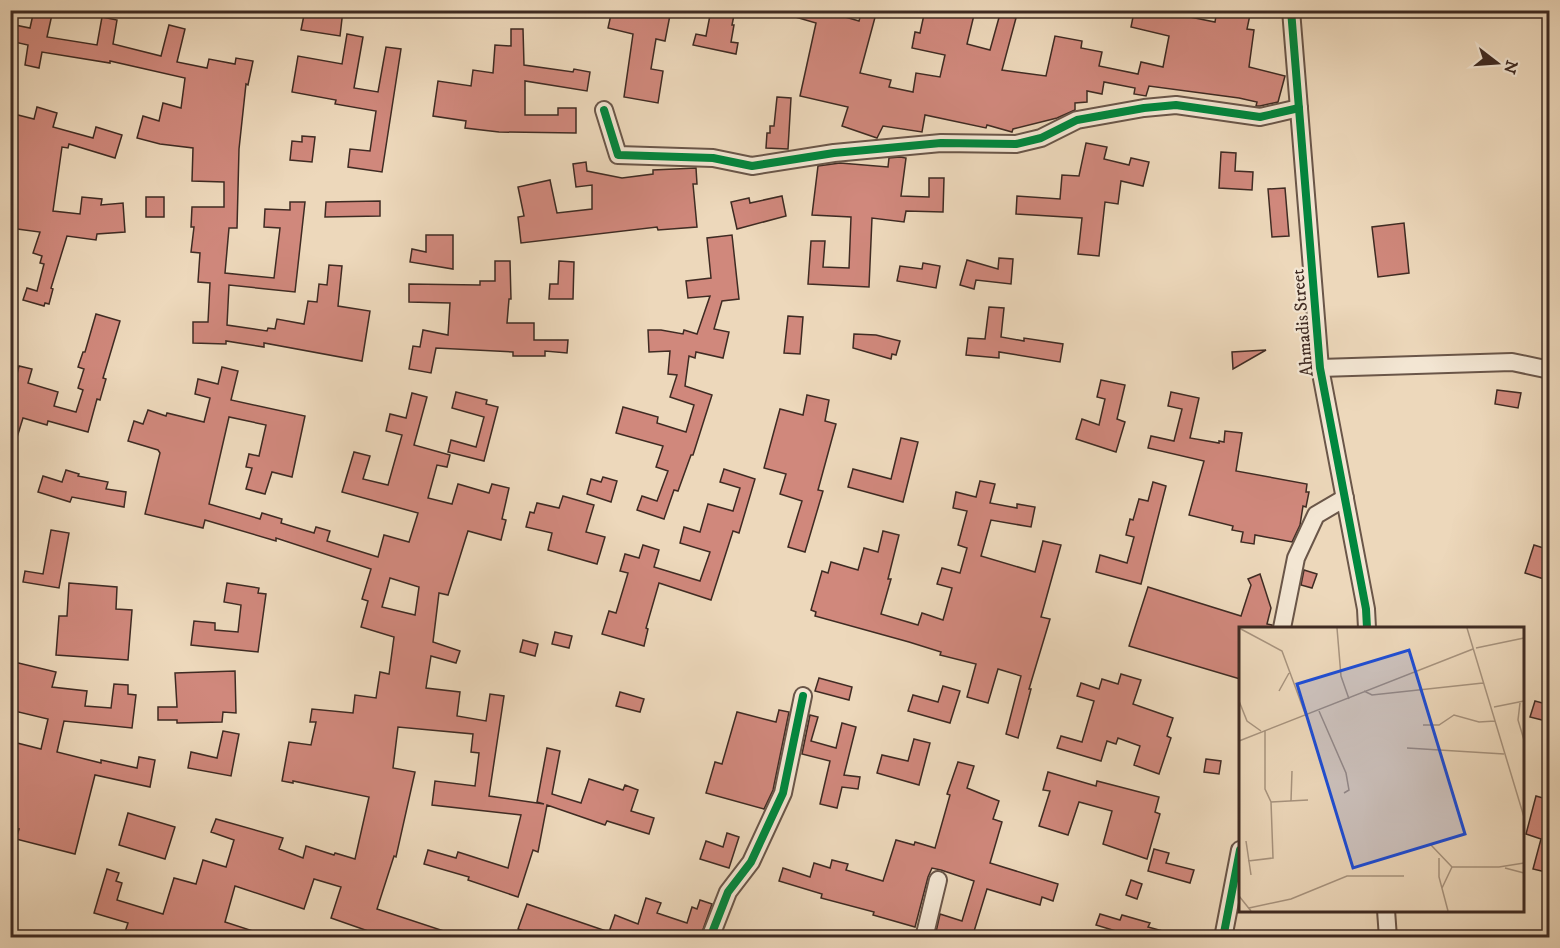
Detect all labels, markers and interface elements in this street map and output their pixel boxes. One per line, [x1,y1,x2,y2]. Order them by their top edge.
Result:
north arrow [1467,33,1527,93]
text: N [1499,58,1522,76]
street label: Ahmadis Street [1287,268,1319,378]
inset map [1239,627,1524,912]

